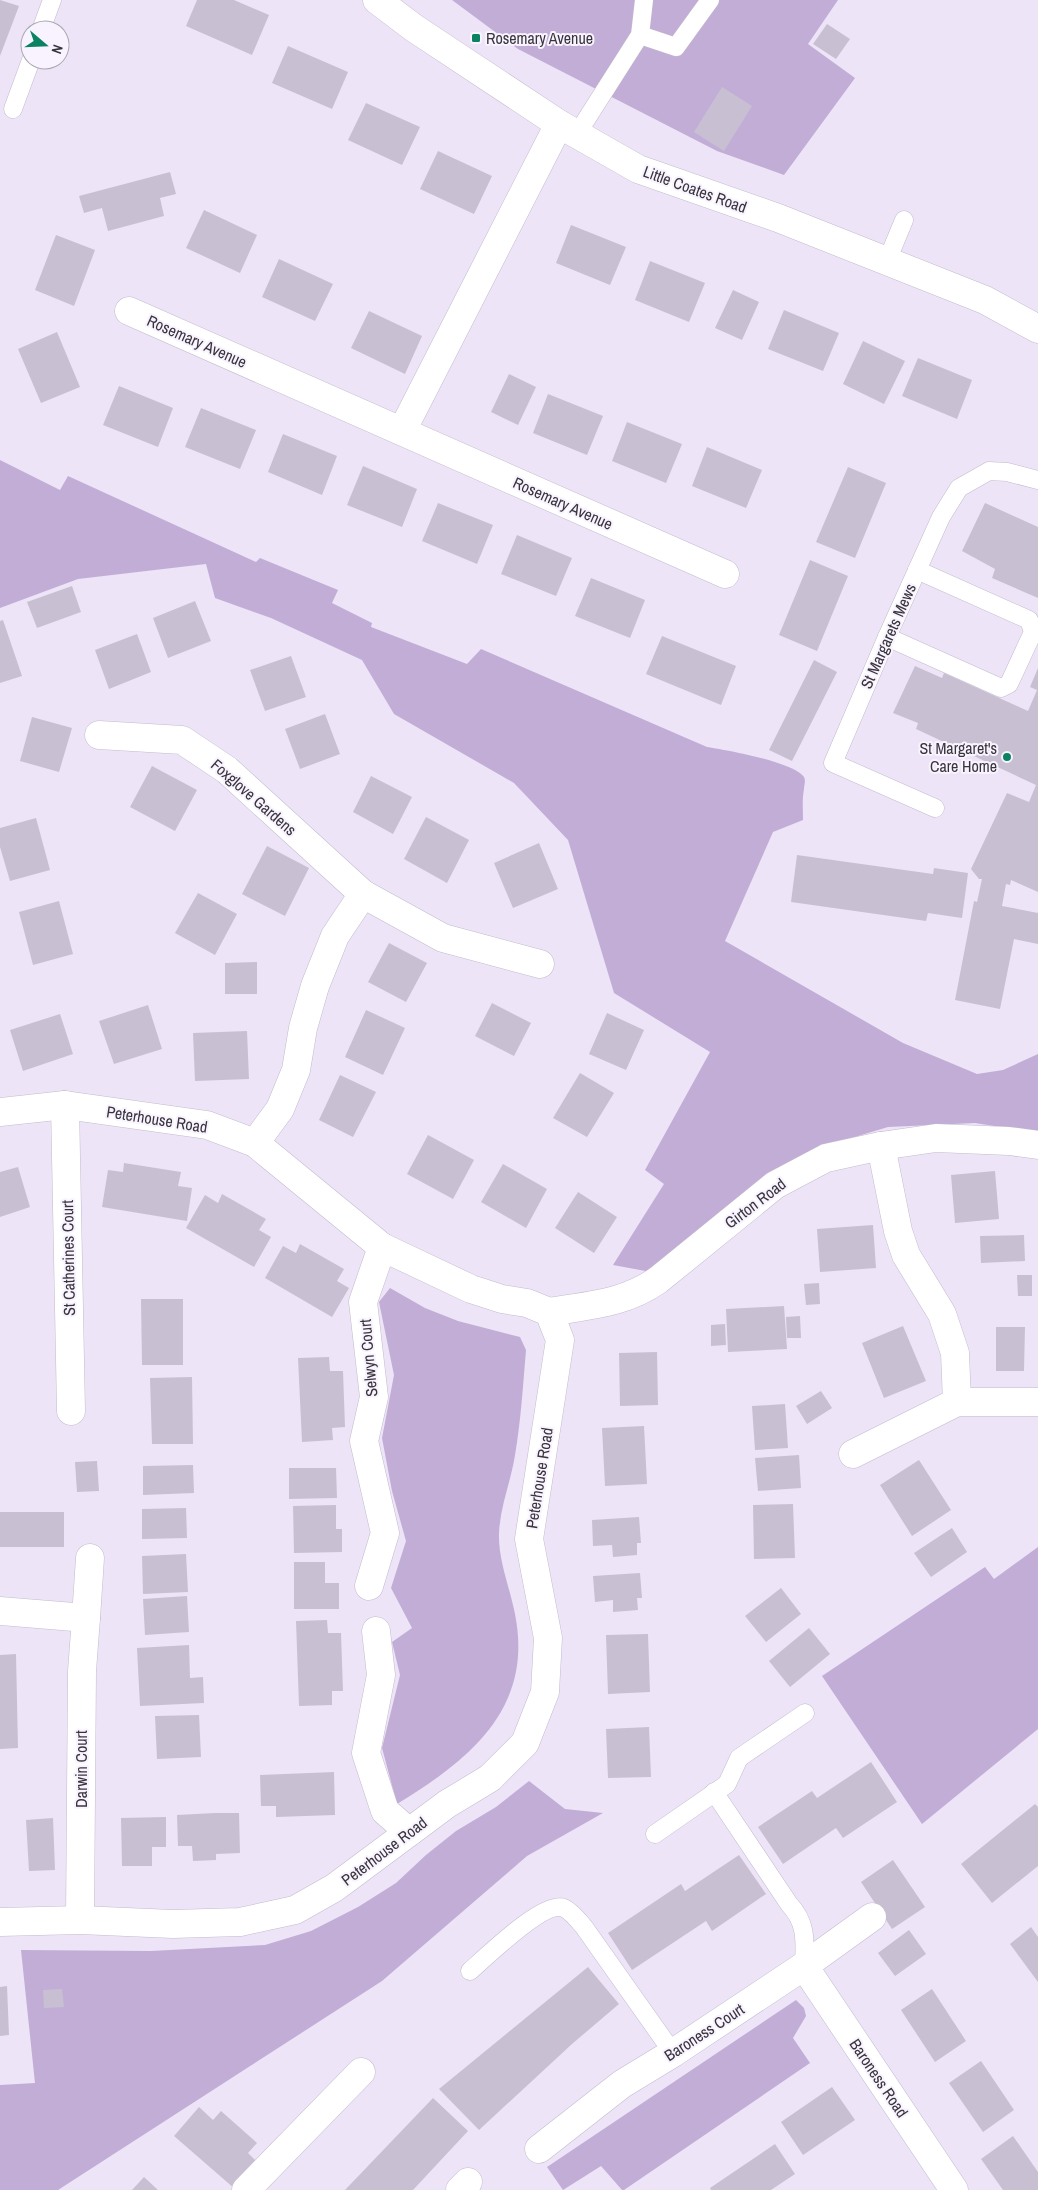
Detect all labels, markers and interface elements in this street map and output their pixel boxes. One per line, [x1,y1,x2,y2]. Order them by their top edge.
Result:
north arrow [20,20,70,70]
place label: Rosemary Avenue [486,27,593,49]
marker: Rosemary Avenue [470,32,482,44]
text: N [47,42,67,56]
street label: Little Coates Road [640,160,750,218]
street label: Rosemary Avenue [144,309,250,373]
street label: Rosemary Avenue [510,471,616,535]
street label: St Margarets Mews [855,580,921,692]
place label: St Margaret's Care Home [919,737,997,777]
marker: St Margaret's Care Home [1001,751,1013,763]
street label: Foxglove Gardens [207,754,301,840]
street label: Peterhouse Road [105,1100,209,1138]
street label: Girton Road [720,1173,790,1233]
street label: St Catherines Court [56,1199,80,1316]
street label: Selwyn Court [354,1318,382,1398]
street label: Peterhouse Road [520,1426,558,1530]
street label: Darwin Court [70,1730,92,1808]
street label: Peterhouse Road [337,1811,431,1891]
street label: Baroness Court [660,1998,749,2066]
street label: Baroness Road [845,2034,913,2122]

